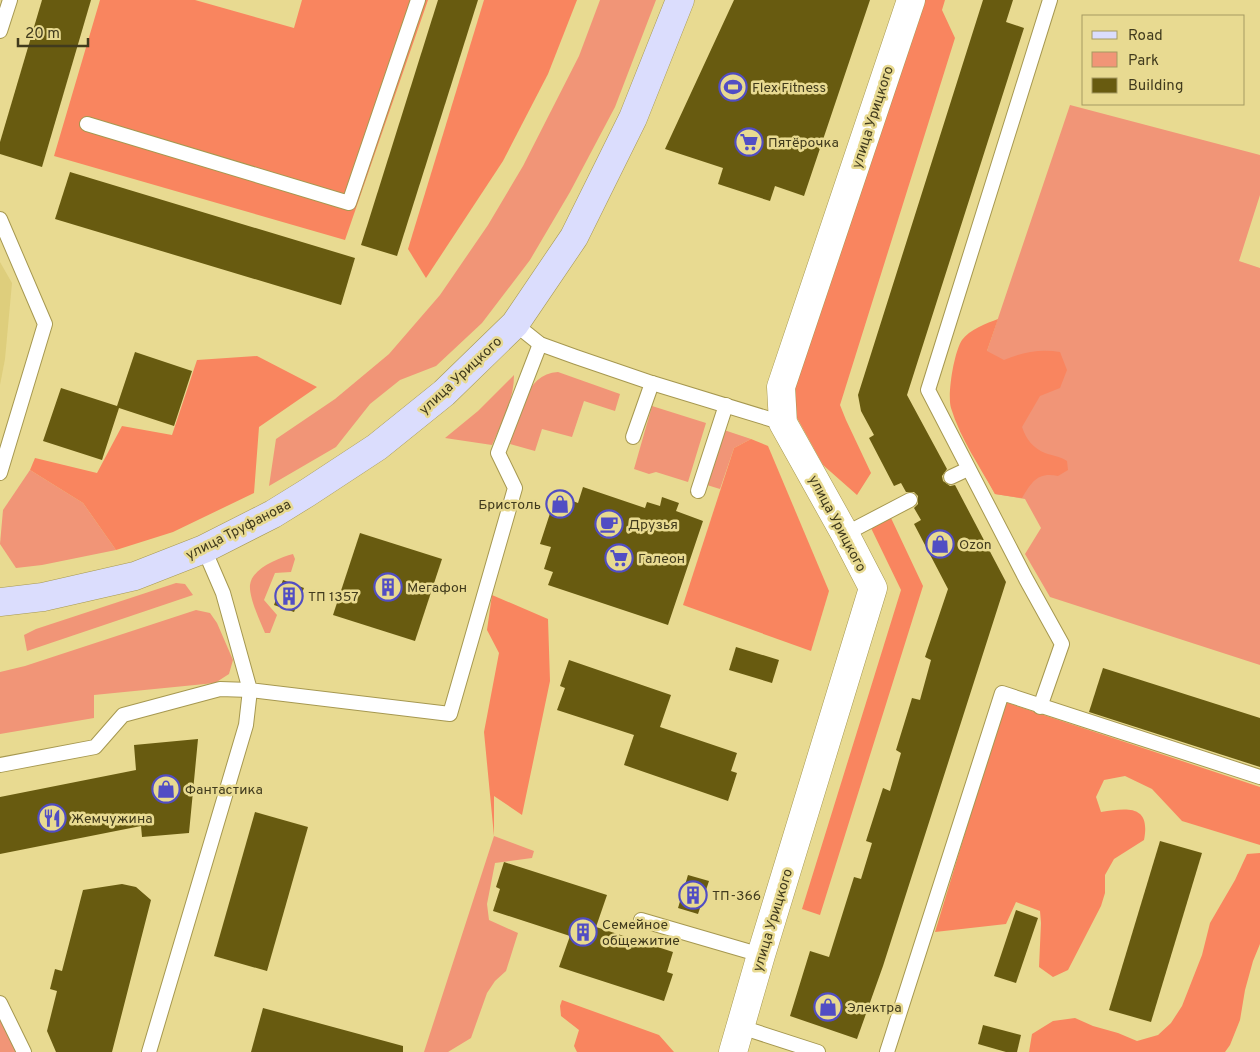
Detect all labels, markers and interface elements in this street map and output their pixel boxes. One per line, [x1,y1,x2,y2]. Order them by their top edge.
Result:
scale bar [18,15,88,47]
legend [1082,15,1245,105]
text: 20 m [25,25,60,44]
text: Road [1128,27,1163,46]
text: Park [1128,52,1159,71]
street label: улица Урицкого [849,64,898,171]
sports icon: Flex Fitness [718,72,748,102]
text: Building [1128,77,1183,96]
place label: Flex Fitness [752,80,826,97]
supermarket icon: Пятёрочка [734,127,764,157]
place label: Пятёрочка [768,135,839,152]
street label: улица Урицкого [416,333,506,419]
street label: улица Урицкого [804,473,869,575]
shop icon: Бристоль [545,489,575,519]
street label: улица Труфанова [183,496,294,564]
place label: Бристоль [478,497,541,514]
cafe icon: Друзья [594,509,624,539]
place label: Друзья [628,517,678,534]
shop icon: Ozon [925,529,955,559]
place label: Ozon [959,537,992,554]
supermarket icon: Галеон [604,543,634,573]
place label: Галеон [638,551,685,568]
building icon: Мегафон [373,572,403,602]
place label: Мегафон [407,580,467,597]
building icon: ТП 1357 [274,581,304,611]
place label: ТП 1357 [308,589,359,606]
shop icon: Фантастика [151,774,181,804]
place label: Фантастика [185,782,263,799]
restaurant icon: Жемчужина [37,803,67,833]
place label: Жемчужина [71,811,153,828]
street label: улица Урицкого [750,867,797,974]
building icon: ТП-366 [678,880,708,910]
place label: ТП-366 [712,888,761,905]
building icon: Семейное общежитие [568,917,598,947]
place label: Семейное общежитие [602,917,680,950]
shop icon: Электра [813,992,843,1022]
place label: Электра [847,1000,902,1017]

